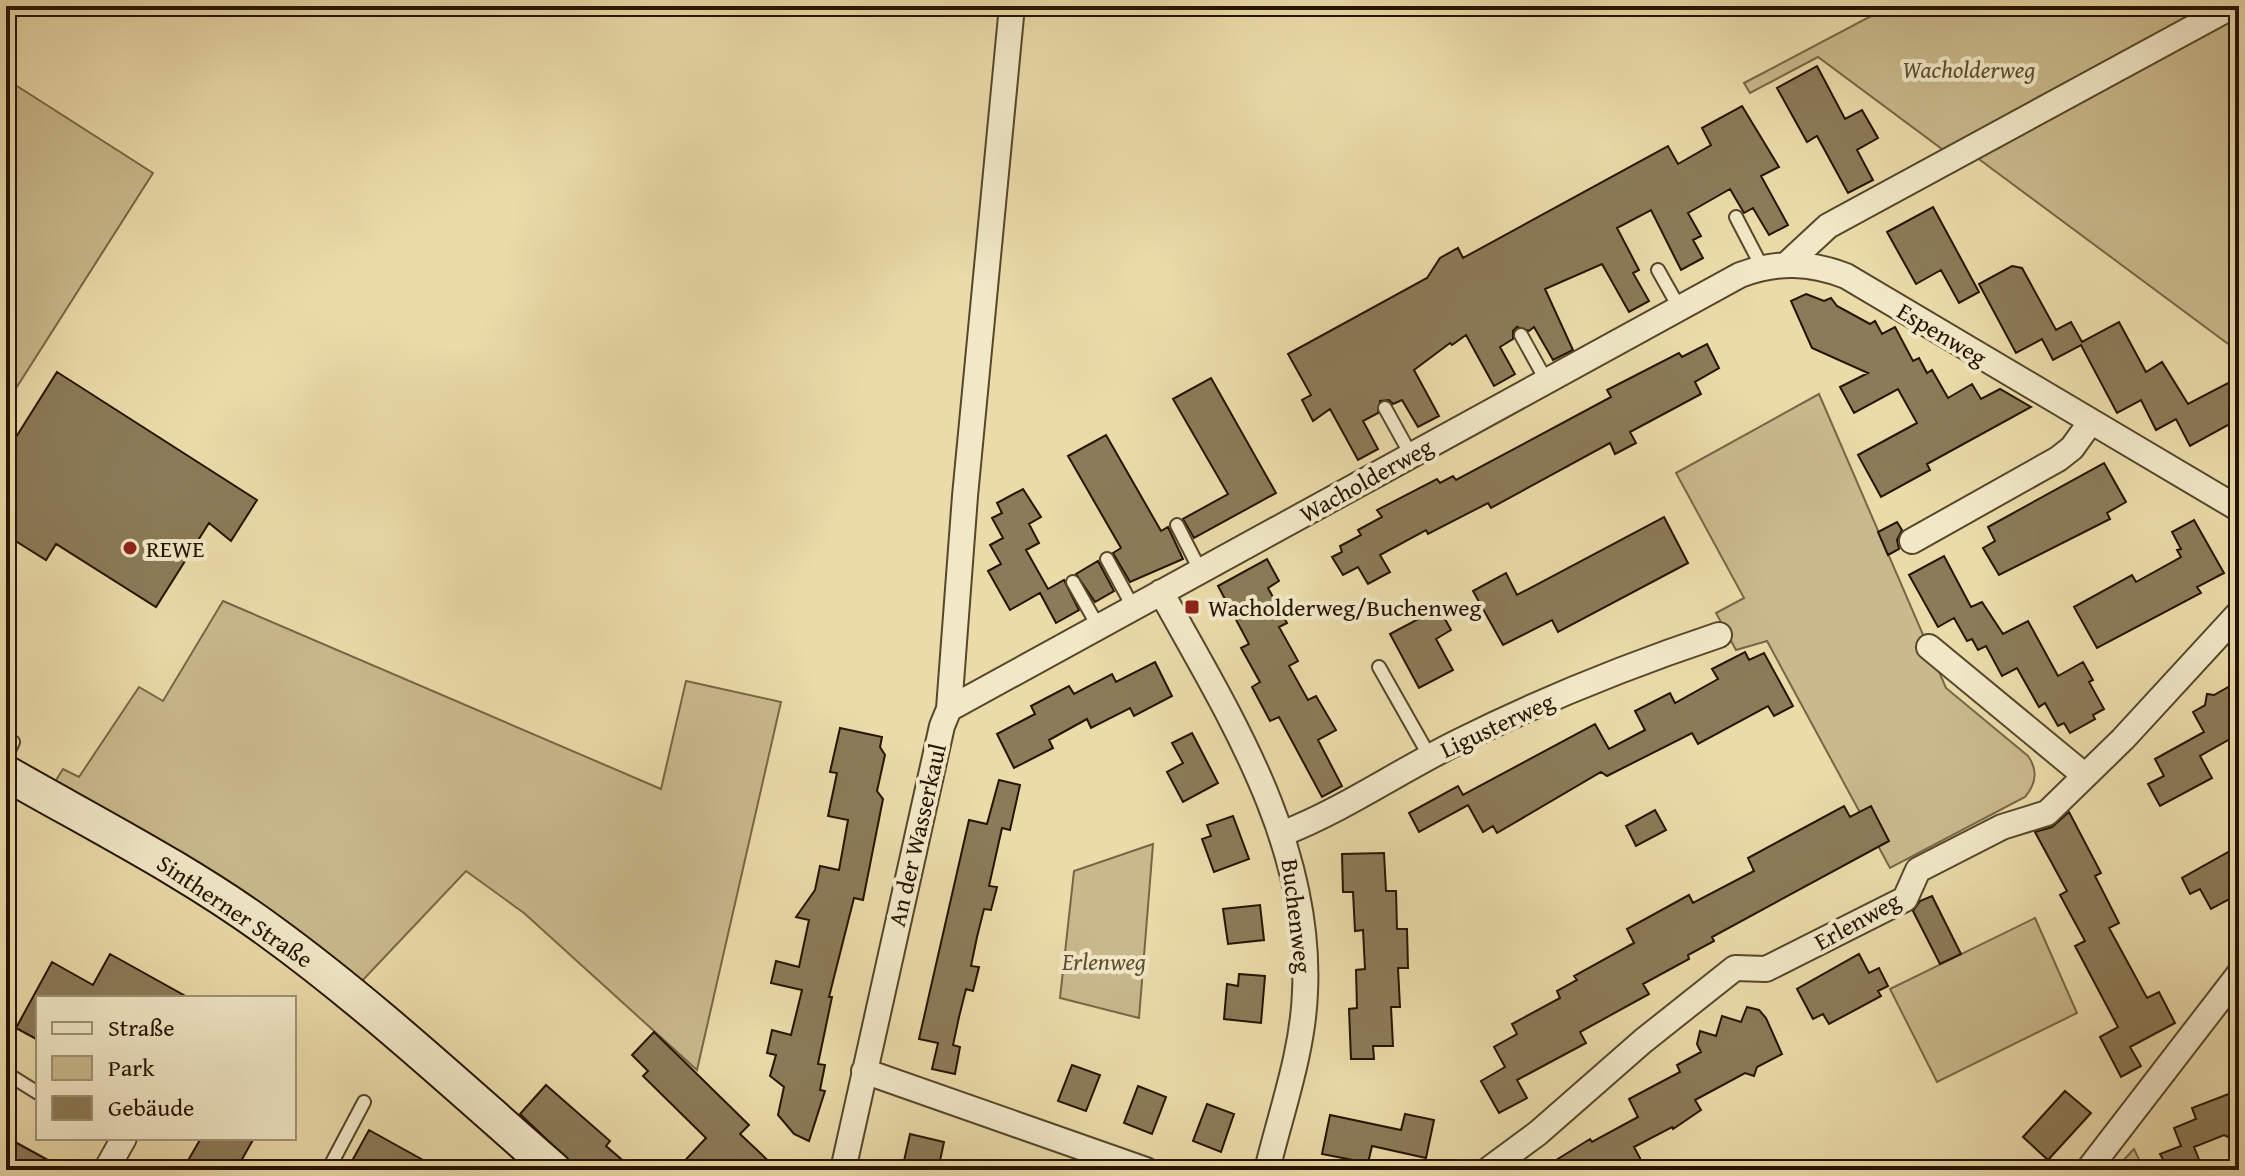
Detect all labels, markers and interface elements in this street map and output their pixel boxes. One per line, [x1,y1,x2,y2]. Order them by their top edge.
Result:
park label: Wacholderweg [1903,52,2036,87]
street label: Espenweg [1891,293,1994,375]
street label: Wacholderweg [1293,429,1439,531]
place label: REWE [146,531,205,566]
marker: REWE [121,539,139,557]
place label: Wacholderweg/Buchenweg [1208,590,1481,625]
marker: Wacholderweg/Buchenweg [1183,598,1201,616]
street label: Ligusterweg [1434,683,1560,767]
street label: An der Wasserkaul [879,740,955,930]
street label: Sintherner Straße [150,846,320,976]
street label: Buchenweg [1273,857,1321,975]
street label: Erlenweg [1808,883,1906,959]
park label: Erlenweg [1061,944,1146,979]
legend [36,996,296,1140]
text: Straße [108,1010,175,1045]
text: Park [108,1050,155,1085]
text: Gebäude [108,1090,194,1125]

